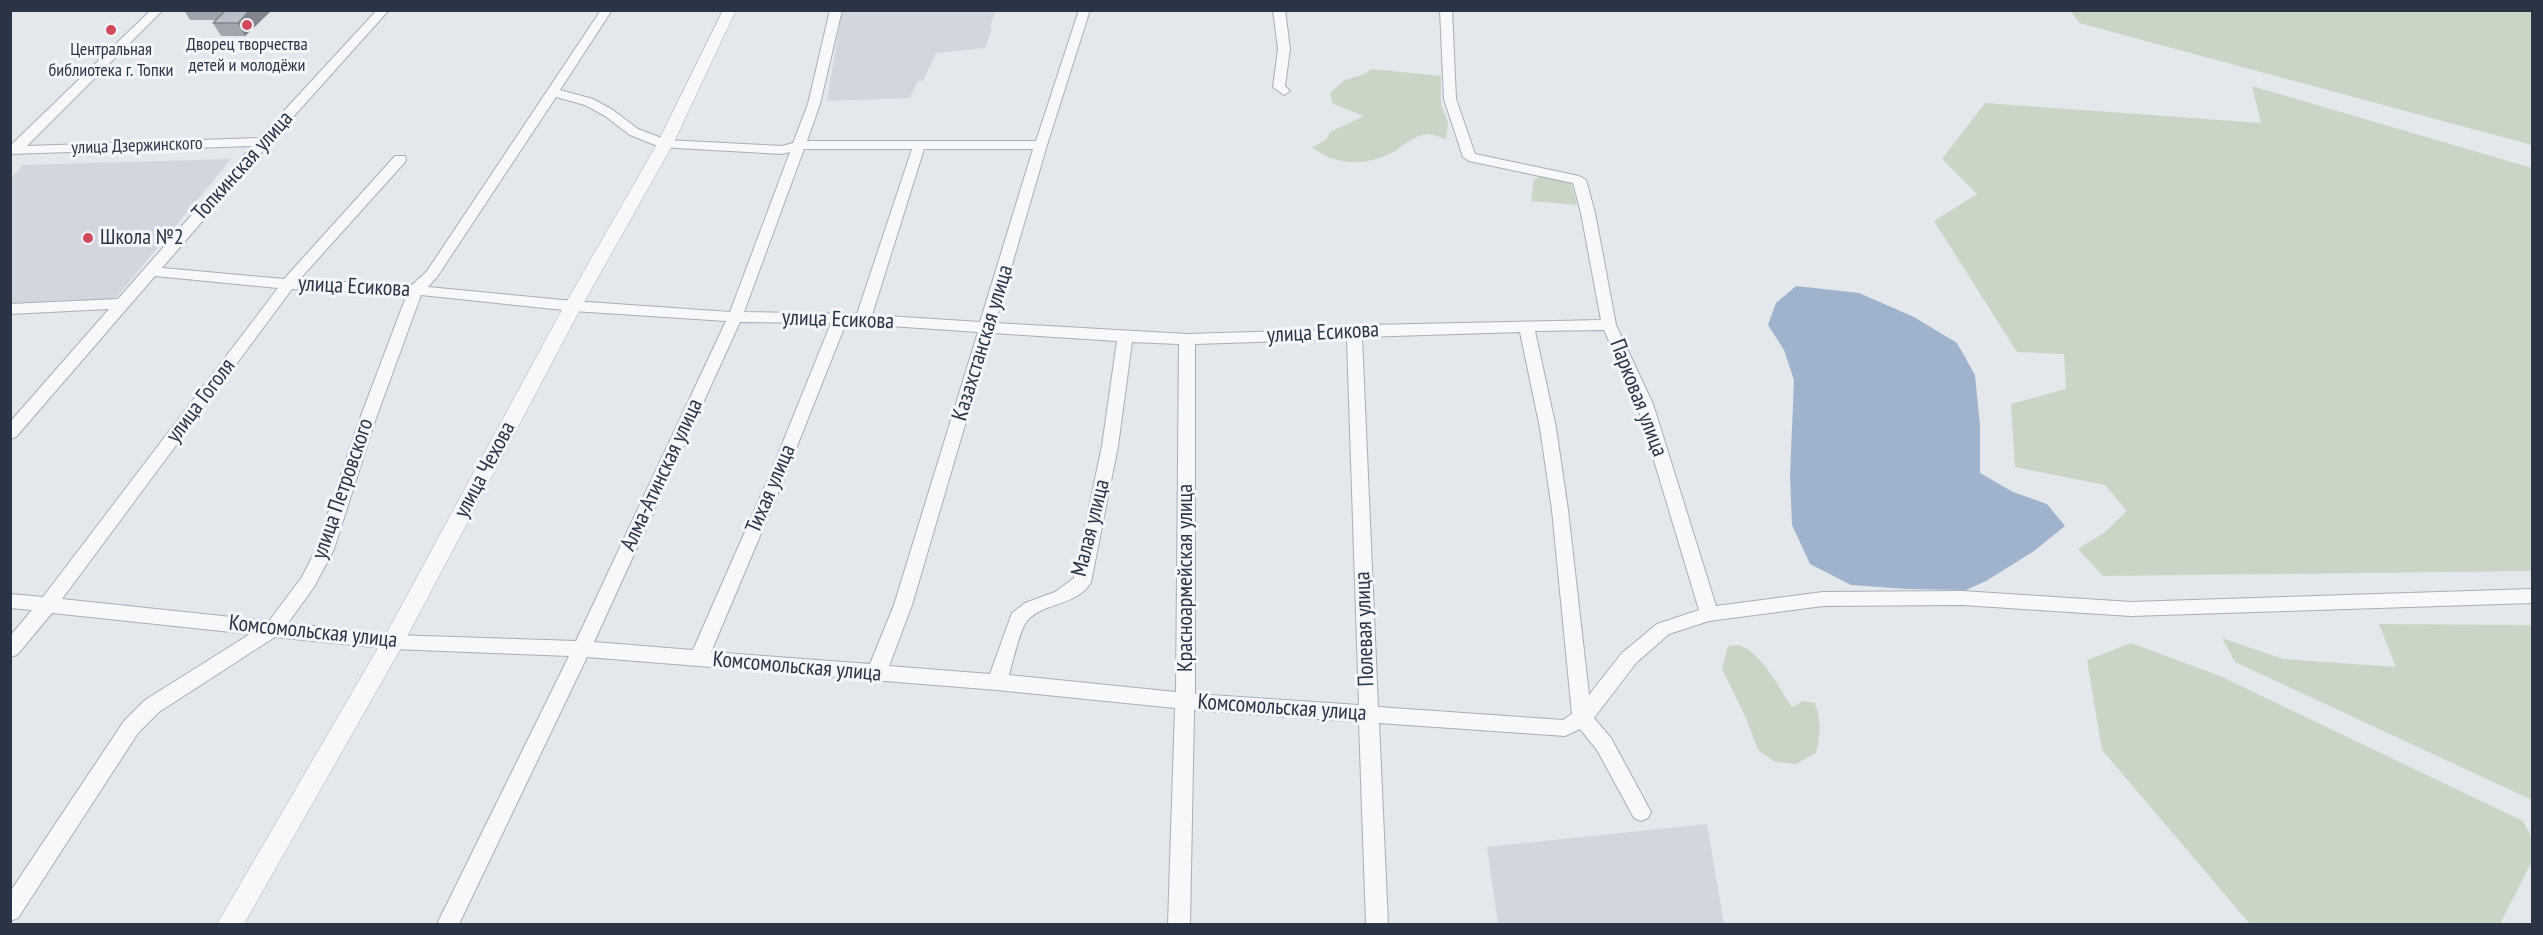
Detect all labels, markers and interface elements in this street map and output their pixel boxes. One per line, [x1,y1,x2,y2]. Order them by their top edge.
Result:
marker: Дворец творчества детей и молодёжи [240,18,254,32]
marker: Центральная библиотека г. Топки [104,23,118,37]
place label: Дворец творчества детей и молодёжи [186,34,308,76]
place label: Центральная библиотека г. Топки [48,39,174,82]
street label: Топкинская улица [187,106,299,226]
street label: улица Дзержинского [71,133,203,159]
place label: Школа №2 [100,225,184,251]
marker: Школа №2 [81,231,95,245]
street label: Казахстанская улица [947,262,1019,424]
street label: улица Есикова [297,271,411,303]
street label: улица Есикова [781,305,895,335]
street label: улица Есикова [1266,317,1380,349]
street label: Парковая улица [1604,336,1672,460]
street label: улица Гоголя [161,354,241,448]
street label: Алма-Атинская улица [615,395,709,555]
street label: улица Петровского [307,415,379,563]
street label: улица Чехова [449,417,521,523]
street label: Тихая улица [741,441,801,537]
street label: Малая улица [1066,477,1116,579]
street label: Красноармейская улица [1173,484,1199,672]
street label: Полевая улица [1350,571,1380,687]
street label: Комсомольская улица [227,610,399,654]
street label: Комсомольская улица [712,646,882,688]
street label: Комсомольская улица [1197,689,1367,727]

